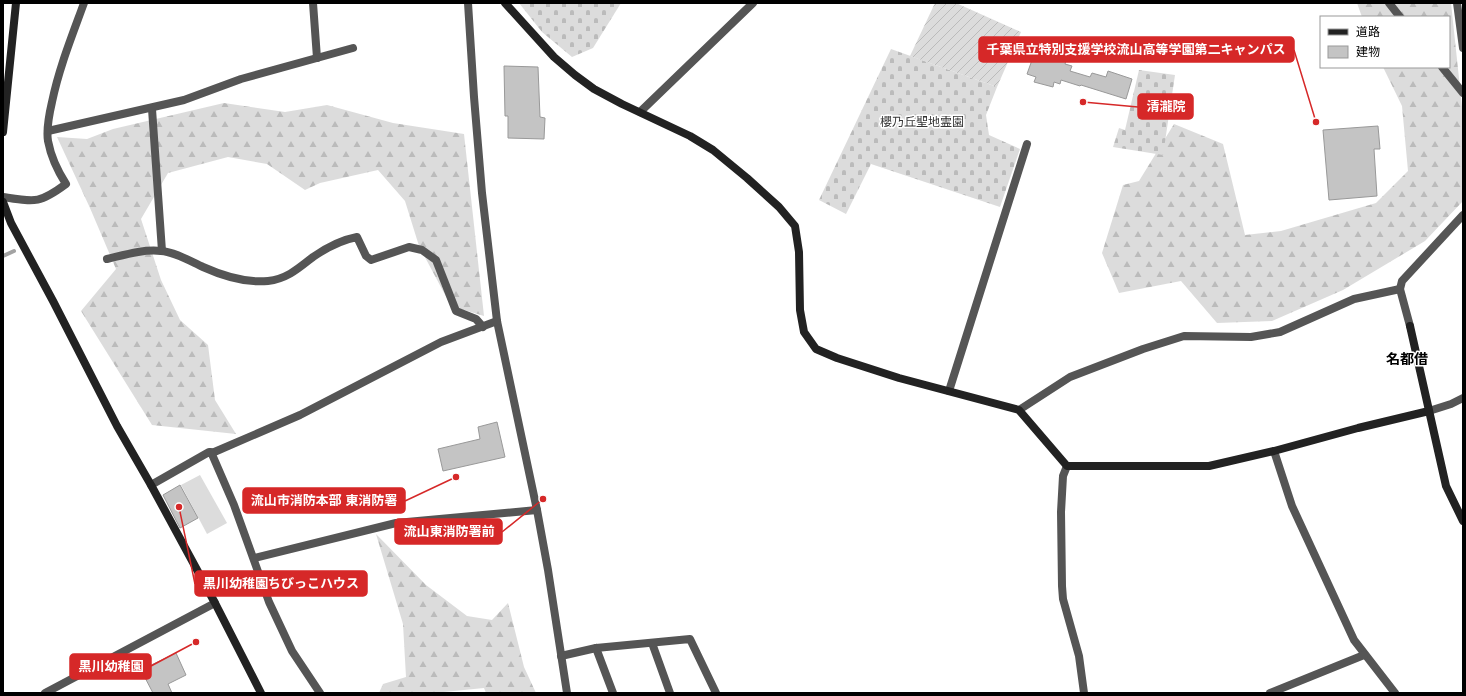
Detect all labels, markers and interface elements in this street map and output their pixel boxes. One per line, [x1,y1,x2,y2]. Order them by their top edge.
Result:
legend [1320,16,1450,68]
text: 道路 [1356,24,1380,39]
callout: 千葉県立特別支援学校流山高等学園第二キャンパス [979,37,1294,62]
text: 千葉県立特別支援学校流山高等学園第二キャンパス [986,41,1286,57]
text: 建物 [1356,44,1380,59]
callout: 清瀧院 [1138,94,1193,119]
text: 清瀧院 [1146,98,1186,114]
park label: 櫻乃丘聖地霊園 [880,114,964,129]
district label: 名都借 [1386,350,1428,368]
callout: 流山市消防本部 東消防署 [243,488,405,513]
text: 流山市消防本部 東消防署 [251,492,397,508]
callout: 流山東消防署前 [395,519,502,544]
text: 流山東消防署前 [403,523,495,539]
callout: 黒川幼稚園ちびっこハウス [195,571,367,596]
text: 黒川幼稚園ちびっこハウス [203,575,359,591]
callout: 黒川幼稚園 [70,654,151,679]
text: 黒川幼稚園 [78,658,144,674]

